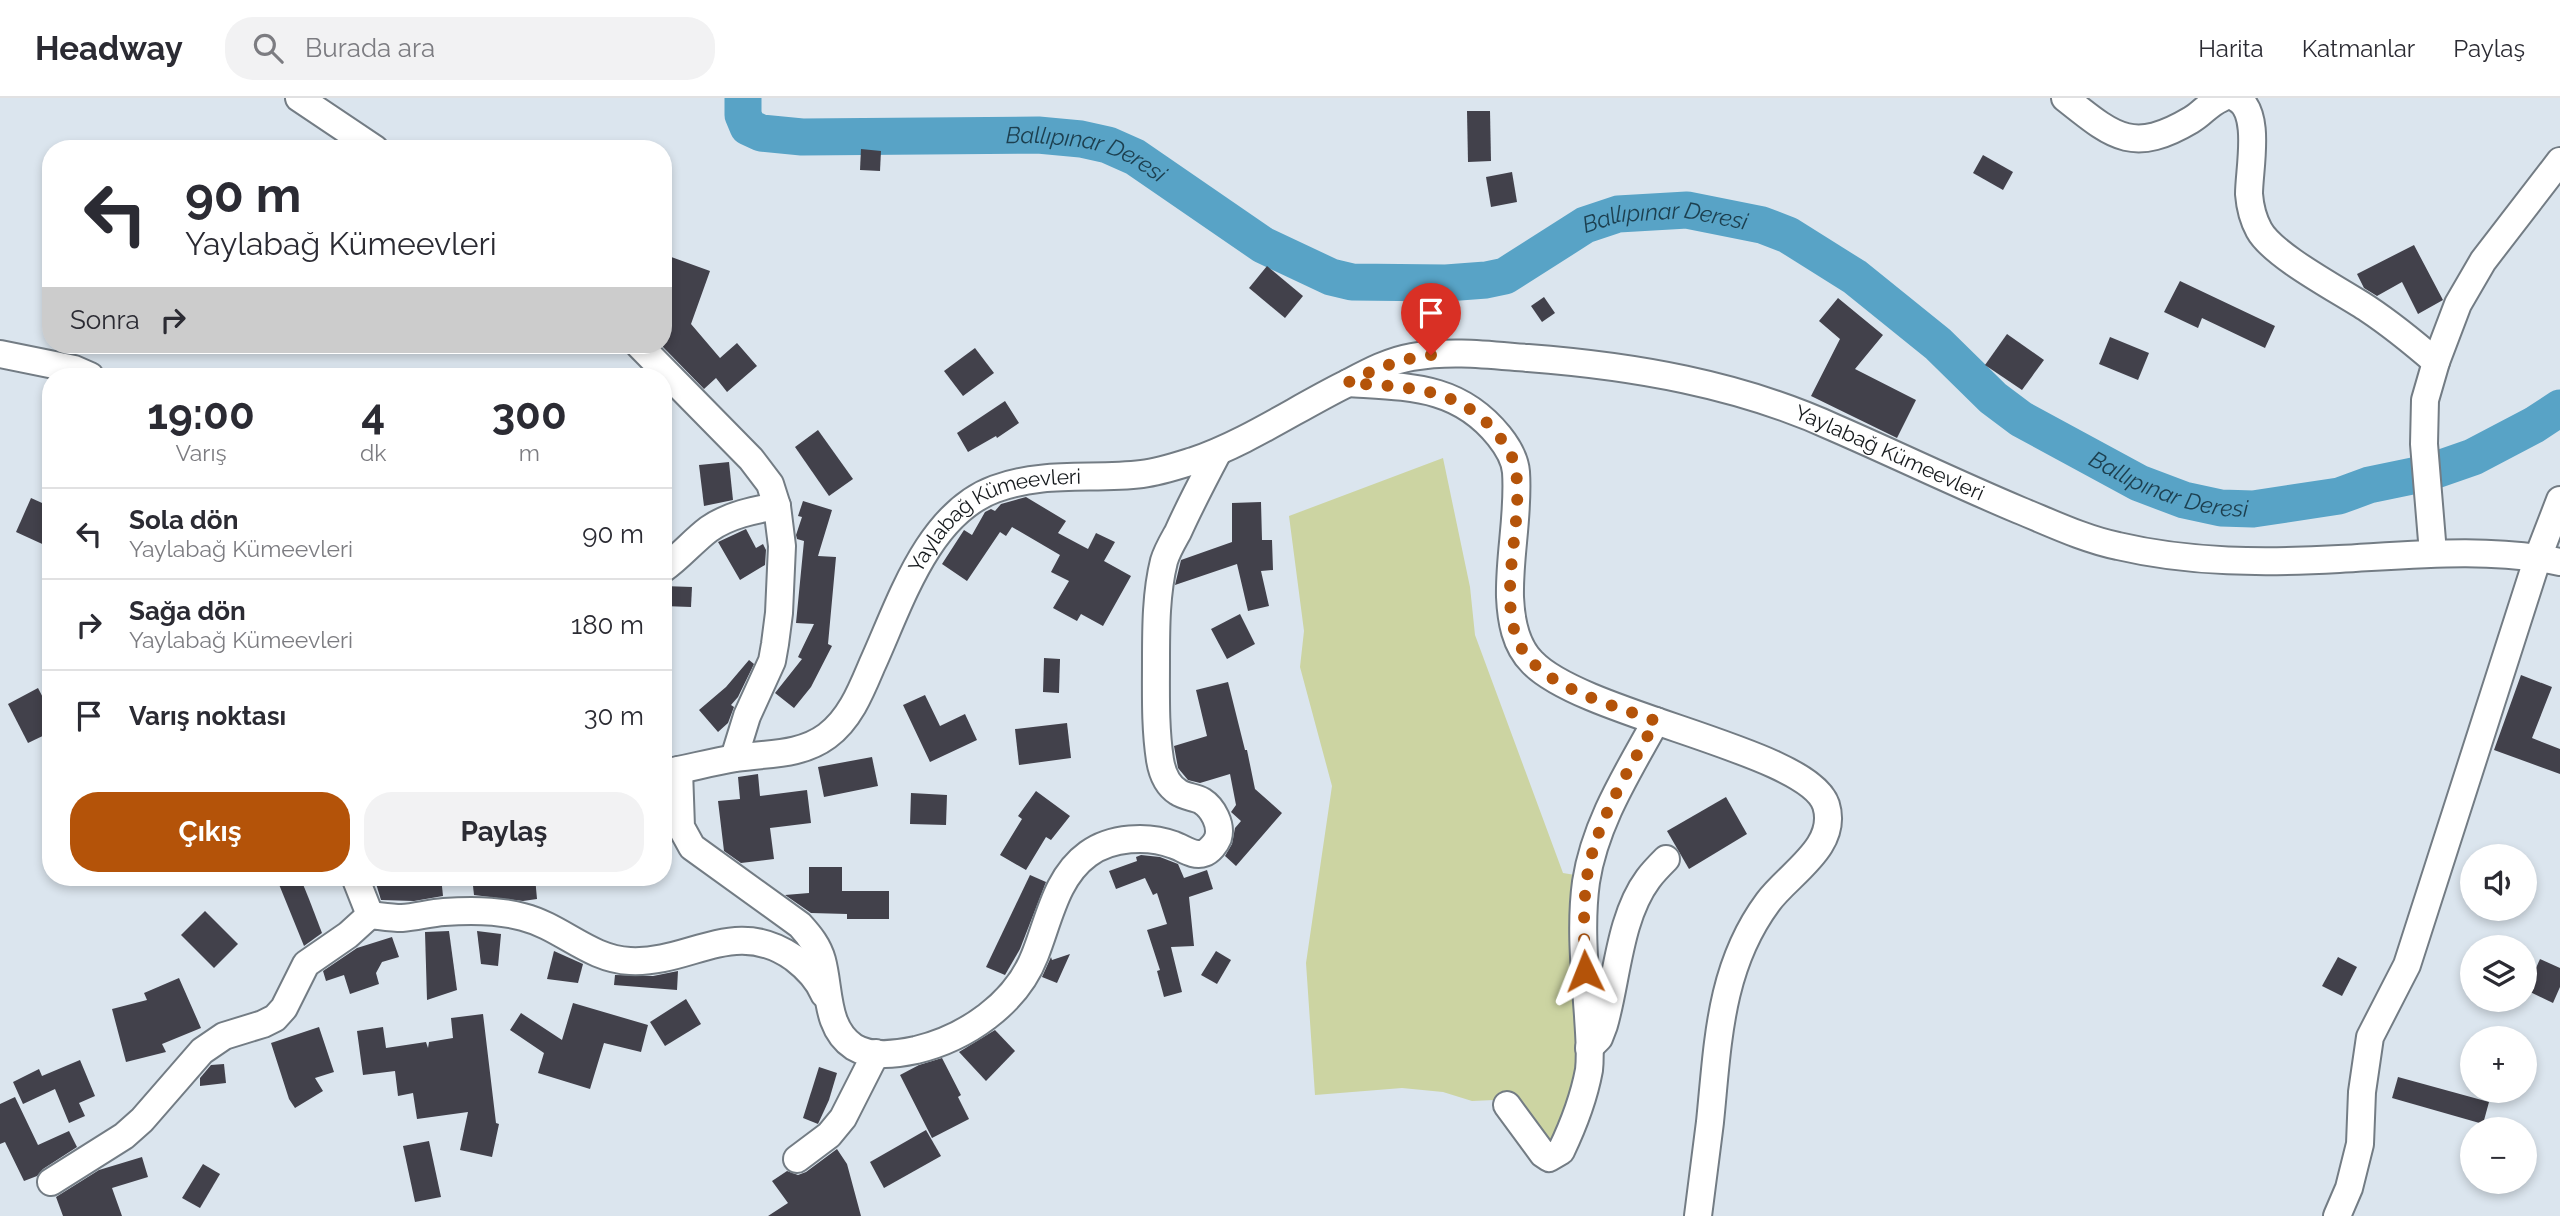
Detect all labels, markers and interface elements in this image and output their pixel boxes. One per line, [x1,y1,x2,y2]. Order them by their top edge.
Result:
search box [225,17,715,80]
text: Headway [35,29,183,68]
icon: search [249,29,287,67]
text: Burada ara [305,33,435,63]
text: Harita [2198,34,2264,63]
text: Katmanlar [2302,34,2415,63]
text: Paylaş [2453,34,2525,63]
water label: Ballıpınar Deresi [1006,121,1173,188]
text: 90 m [185,166,301,223]
icon: left [70,168,161,259]
water label: Ballıpınar Deresi [1578,196,1751,238]
text: Yaylabağ Kümeevleri [185,225,497,262]
pin [1401,283,1461,355]
icon: arrive [1412,294,1450,332]
icon: right [154,301,192,339]
text: Sonra [70,305,140,335]
text: 19:00 [147,390,255,439]
text: 4 [361,390,385,439]
text: 300 [492,390,567,439]
street label: Yaylabağ Kümeevleri [1791,399,1988,505]
text: Varış [175,439,227,466]
text: dk [360,439,386,466]
text: m [519,439,540,466]
water label: Ballıpınar Deresi [2085,445,2250,522]
street label: Yaylabağ Kümeevleri [903,464,1081,577]
text: Sola dön [129,505,238,535]
icon: left [70,515,108,553]
text: 90 m [582,519,644,549]
text: Yaylabağ Kümeevleri [129,535,353,562]
text: Sağa dön [129,596,246,626]
icon: right [70,606,108,644]
text: 180 m [571,610,644,640]
text: Yaylabağ Kümeevleri [129,626,353,653]
icon: arrive [70,697,108,735]
text: Varış noktası [129,701,286,731]
text: 30 m [584,701,644,731]
button: Çıkış [70,792,350,872]
button: Paylaş [364,792,644,872]
map controls [2460,844,2537,1194]
button: sound [2460,844,2537,921]
position arrow [1548,934,1622,1008]
button: layers [2460,935,2537,1012]
button: + [2460,1026,2537,1103]
button: − [2460,1117,2537,1194]

